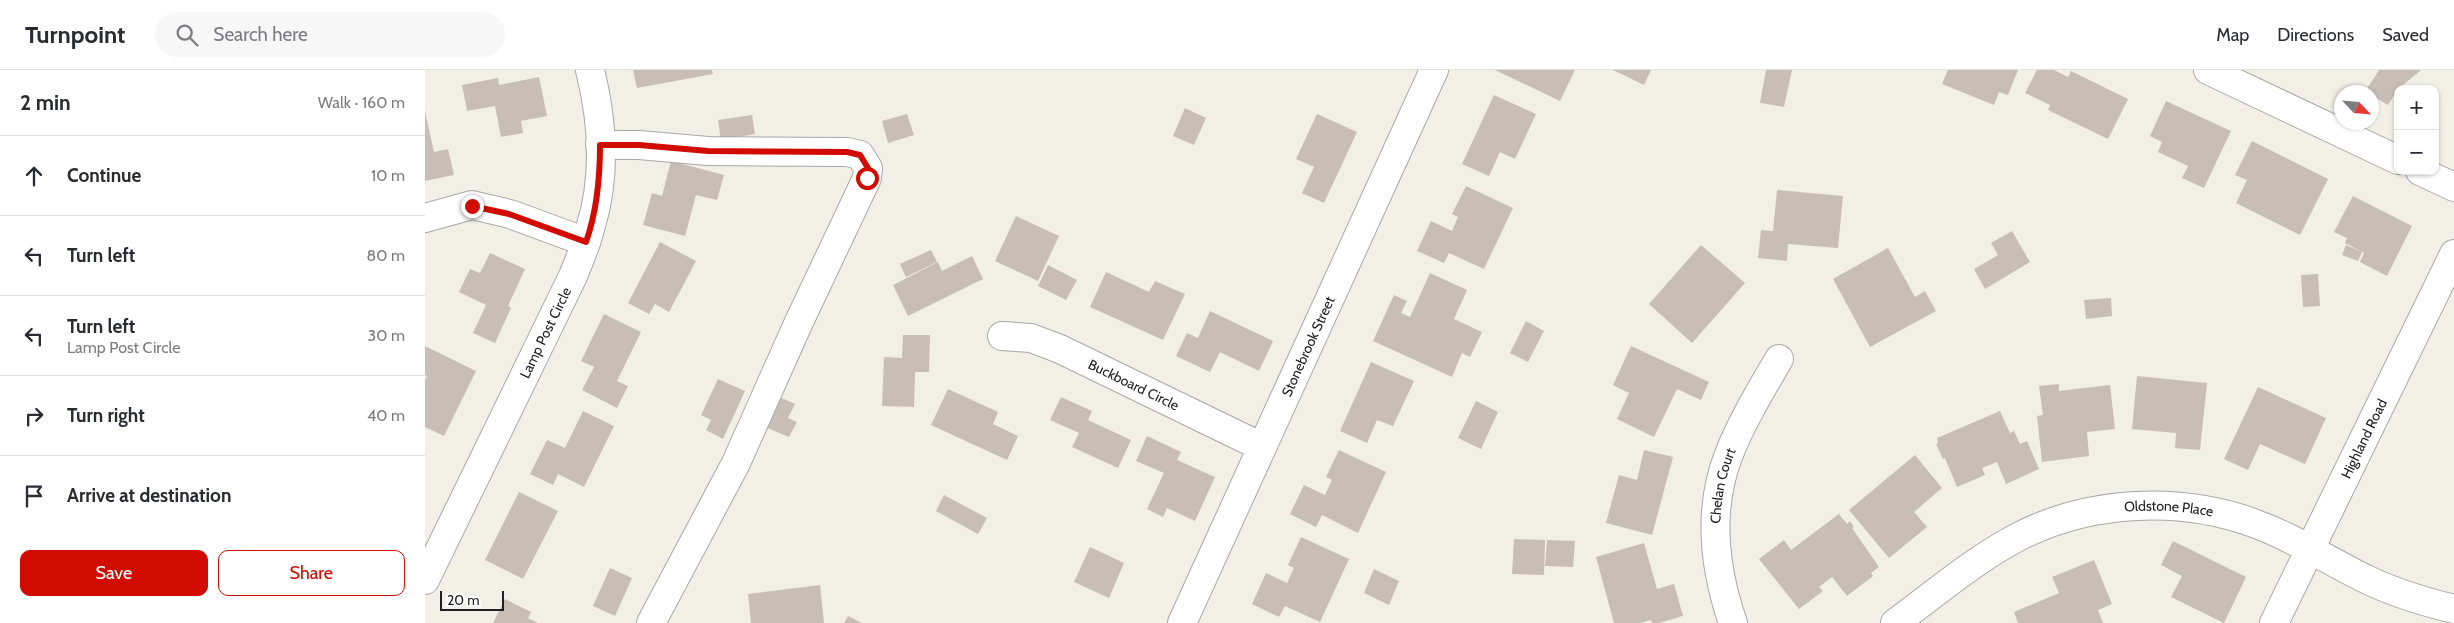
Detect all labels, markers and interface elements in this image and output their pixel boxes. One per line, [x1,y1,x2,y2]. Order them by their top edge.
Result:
search box [155,12,505,57]
text: Turnpoint [25,20,125,49]
icon: search [173,21,201,49]
text: Search here [213,23,308,46]
text: Map [2216,24,2249,46]
text: Directions [2277,24,2354,46]
text: Saved [2382,24,2429,46]
north arrow [2334,85,2379,130]
map controls [2394,85,2439,175]
button: + [2394,85,2439,130]
text: 2 min [20,90,71,115]
text: Walk · 160 m [318,93,405,112]
button: − [2394,130,2439,175]
icon: ahead [20,162,48,190]
text: Continue [67,164,141,187]
text: 10 m [371,166,405,185]
route start [856,167,879,190]
route end [461,195,484,218]
icon: left [20,242,48,270]
text: Turn left [67,244,135,267]
text: 80 m [367,246,405,265]
street label: Lamp Post Circle [516,284,575,381]
street label: Stonebrook Street [1277,293,1339,399]
text: Turn left [67,315,135,338]
icon: left [20,322,48,350]
text: 30 m [368,326,405,345]
text: Lamp Post Circle [67,338,180,357]
street label: Buckboard Circle [1085,355,1182,414]
street label: Highland Road [2337,396,2391,482]
icon: right [20,402,48,430]
text: Turn right [67,404,145,427]
text: 40 m [367,406,405,425]
street label: Chelan Court [1706,445,1740,524]
icon: arrive [20,482,48,510]
text: Arrive at destination [67,484,231,507]
street label: Oldstone Place [2124,497,2215,521]
button: Save [20,550,208,596]
button: Share [218,550,405,596]
scale bar [440,588,504,611]
text: 20 m [447,591,480,609]

